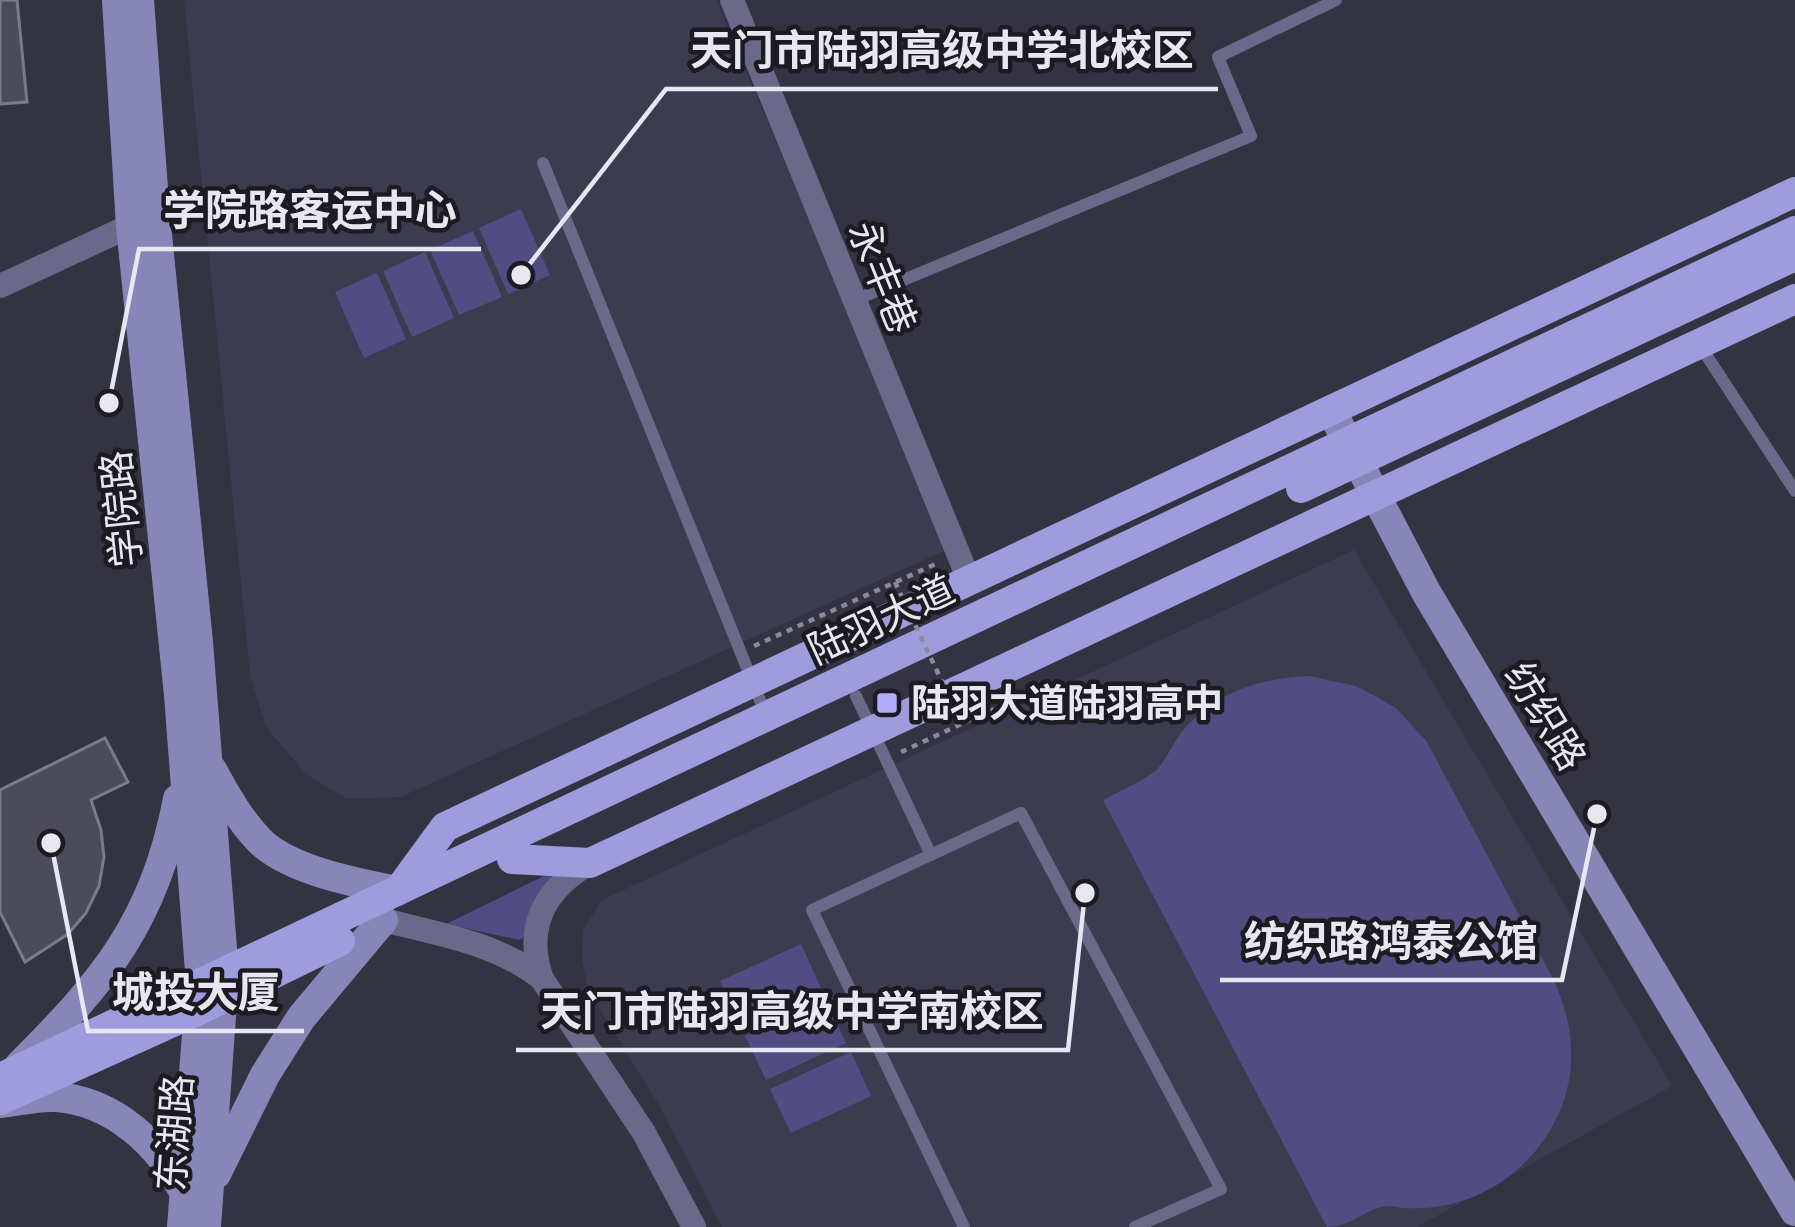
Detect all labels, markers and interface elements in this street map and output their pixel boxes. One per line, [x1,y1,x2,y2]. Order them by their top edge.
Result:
callout: 天门市陆羽高级中学北校区 [666,11,1218,89]
text: 天门市陆羽高级中学北校区 [690,24,1194,75]
callout: 学院路客运中心 [139,171,481,249]
text: 学院路客运中心 [163,184,457,235]
street label: 永丰巷 [840,214,927,340]
street label: 学院路 [91,448,150,570]
street label: 陆羽大道 [800,564,961,673]
street label: 纺织路 [1496,653,1597,778]
place label: 陆羽大道陆羽高中 [911,679,1223,726]
marker: 陆羽大道陆羽高中 [874,690,900,716]
callout: 纺织路鸿泰公馆 [1220,902,1562,980]
text: 纺织路鸿泰公馆 [1244,915,1538,966]
callout: 城投大厦 [88,953,304,1031]
text: 城投大厦 [112,966,280,1017]
callout: 天门市陆羽高级中学南校区 [516,972,1068,1050]
text: 天门市陆羽高级中学南校区 [540,985,1044,1036]
street label: 东湖路 [146,1073,201,1193]

